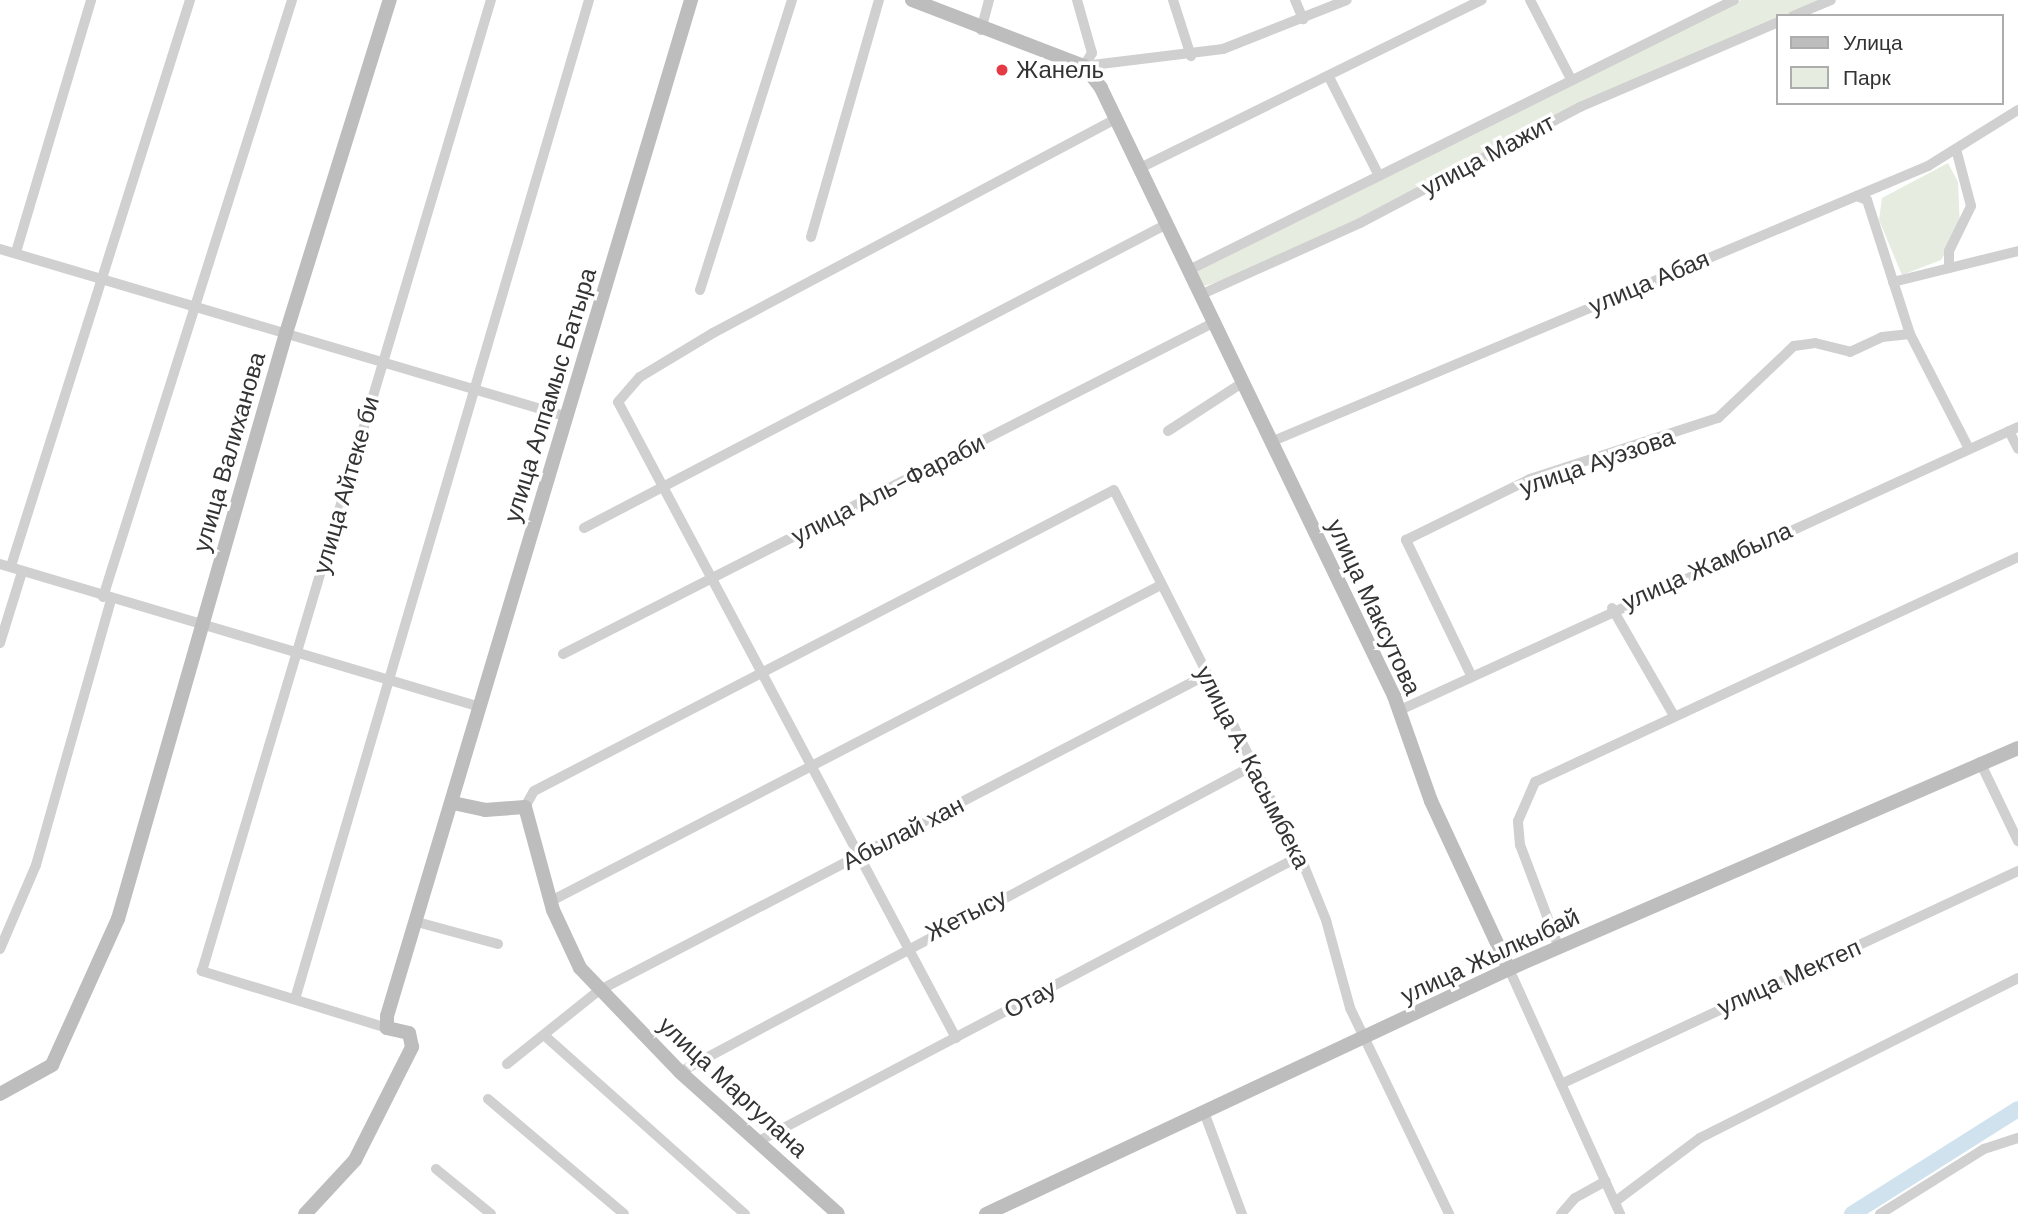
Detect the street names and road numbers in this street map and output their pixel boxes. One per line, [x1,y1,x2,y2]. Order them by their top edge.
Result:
street label: улица Мажит [1417,108,1559,202]
street label: улица Абая [1585,244,1713,320]
street label: улица Алпамыс Батыра [498,264,602,526]
street label: улица Валиханова [187,349,271,555]
street label: улица Айтеке би [307,393,385,577]
street label: улица Ауэзова [1516,422,1678,502]
street label: улица Аль-Фараби [786,428,990,550]
street label: улица Максутова [1321,515,1427,699]
street label: улица Жамбыла [1618,516,1796,616]
street label: улица А. Касымбека [1189,661,1317,873]
street label: Абылай хан [837,790,969,876]
street label: Жетысу [921,882,1011,948]
street label: улица Жылкыбай [1396,902,1584,1010]
street label: улица Мектеп [1713,933,1865,1021]
street label: Отау [999,973,1061,1025]
street label: улица Маргулана [652,1010,814,1164]

